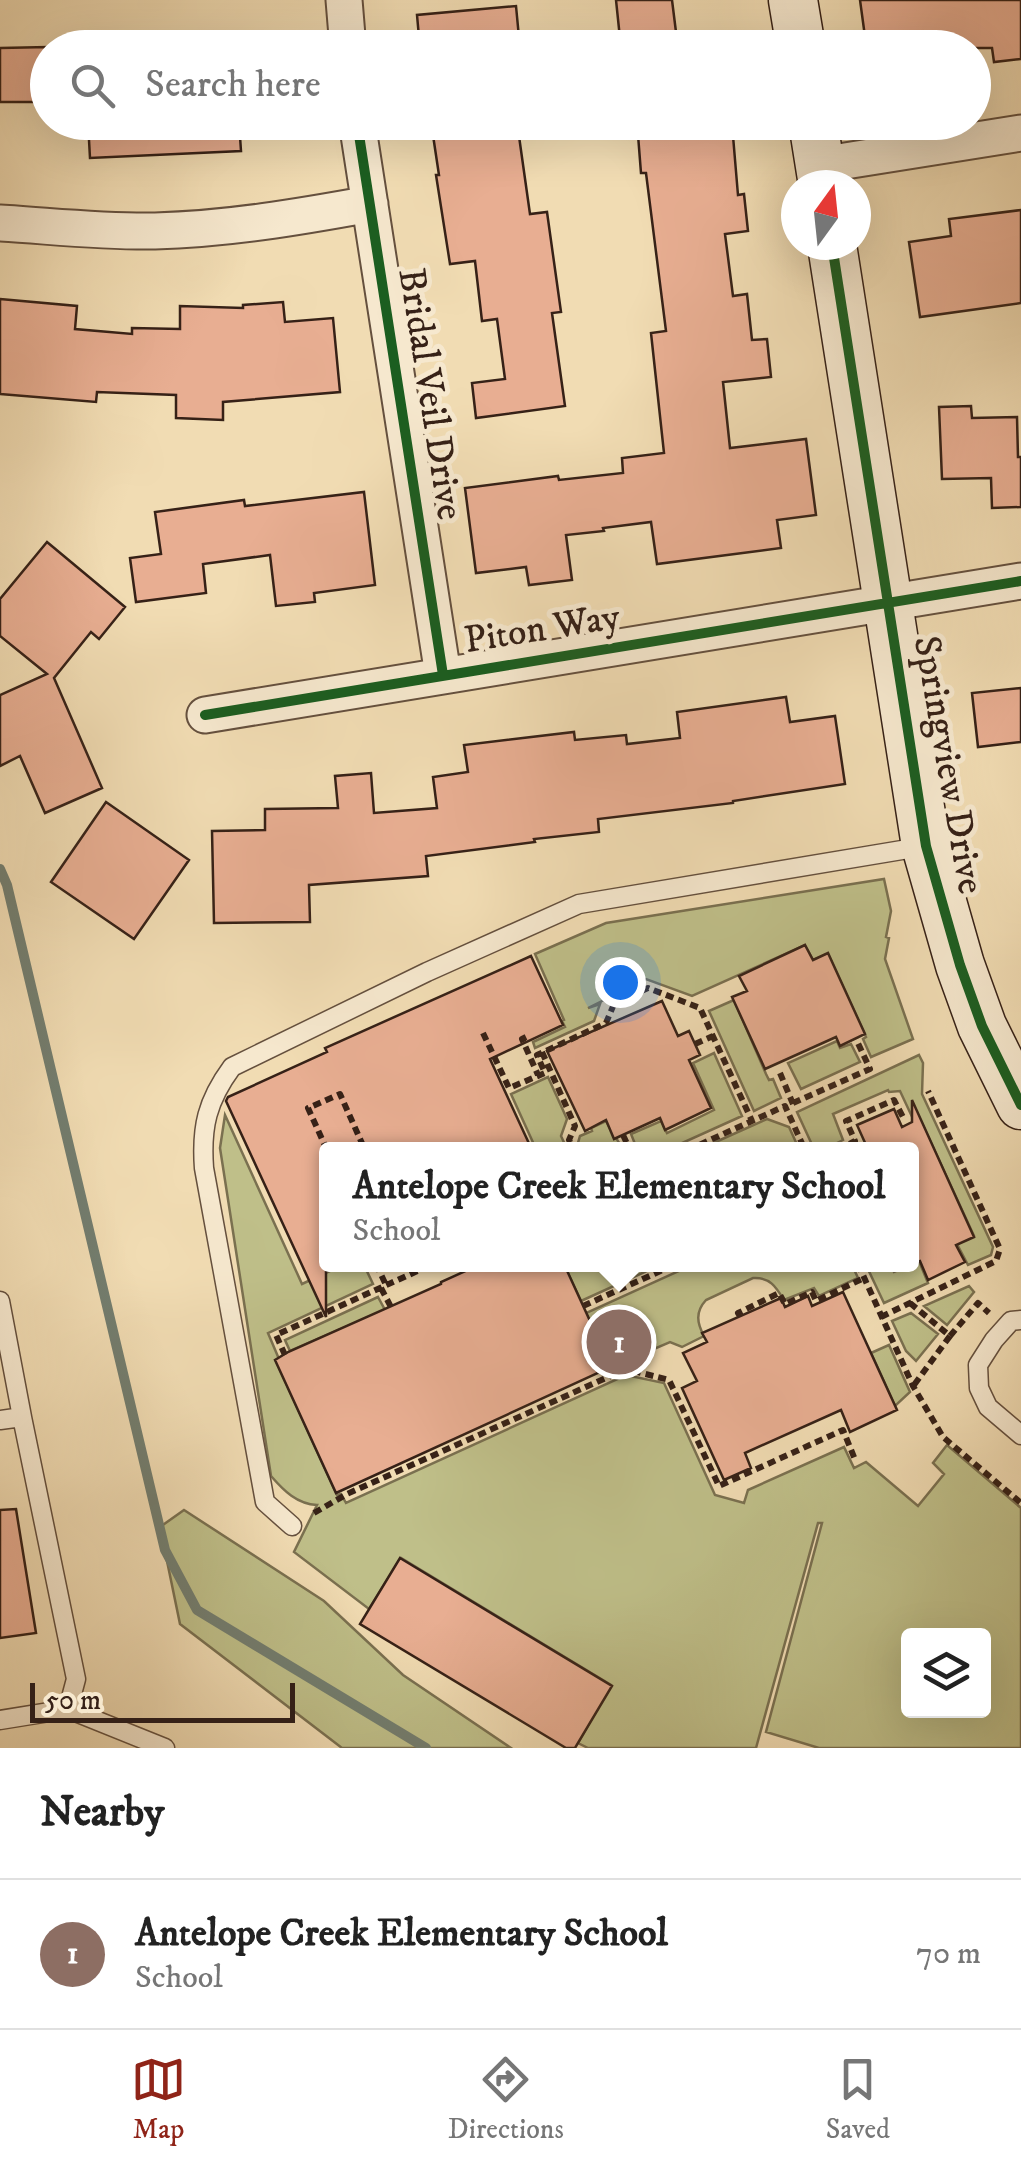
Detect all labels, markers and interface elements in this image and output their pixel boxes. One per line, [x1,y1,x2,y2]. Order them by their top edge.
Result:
search box [30,30,991,140]
icon: search [65,58,120,113]
text: Search here [145,61,321,109]
north arrow [781,170,871,260]
street label: Bridal Veil Drive [386,265,474,523]
street label: Piton Way [461,593,624,665]
street label: Springview Drive [902,632,994,898]
your location [595,957,646,1008]
popup [319,1142,919,1272]
text: Antelope Creek Elementary School [353,1163,885,1211]
text: School [353,1211,440,1251]
pin: 1 [586,1304,652,1380]
map controls [901,1628,991,1718]
button: layers [901,1628,991,1718]
scale bar [30,1678,295,1722]
text: 50 m [45,1683,101,1718]
text: Nearby [40,1787,164,1839]
text: Antelope Creek Elementary School [135,1910,668,1958]
text: 1 [67,1934,78,1974]
text: 70 m [916,1934,981,1974]
text: School [135,1958,223,1998]
tab: Map [131,2052,186,2147]
tab: Directions [448,2052,564,2147]
tab: Saved [826,2052,890,2147]

